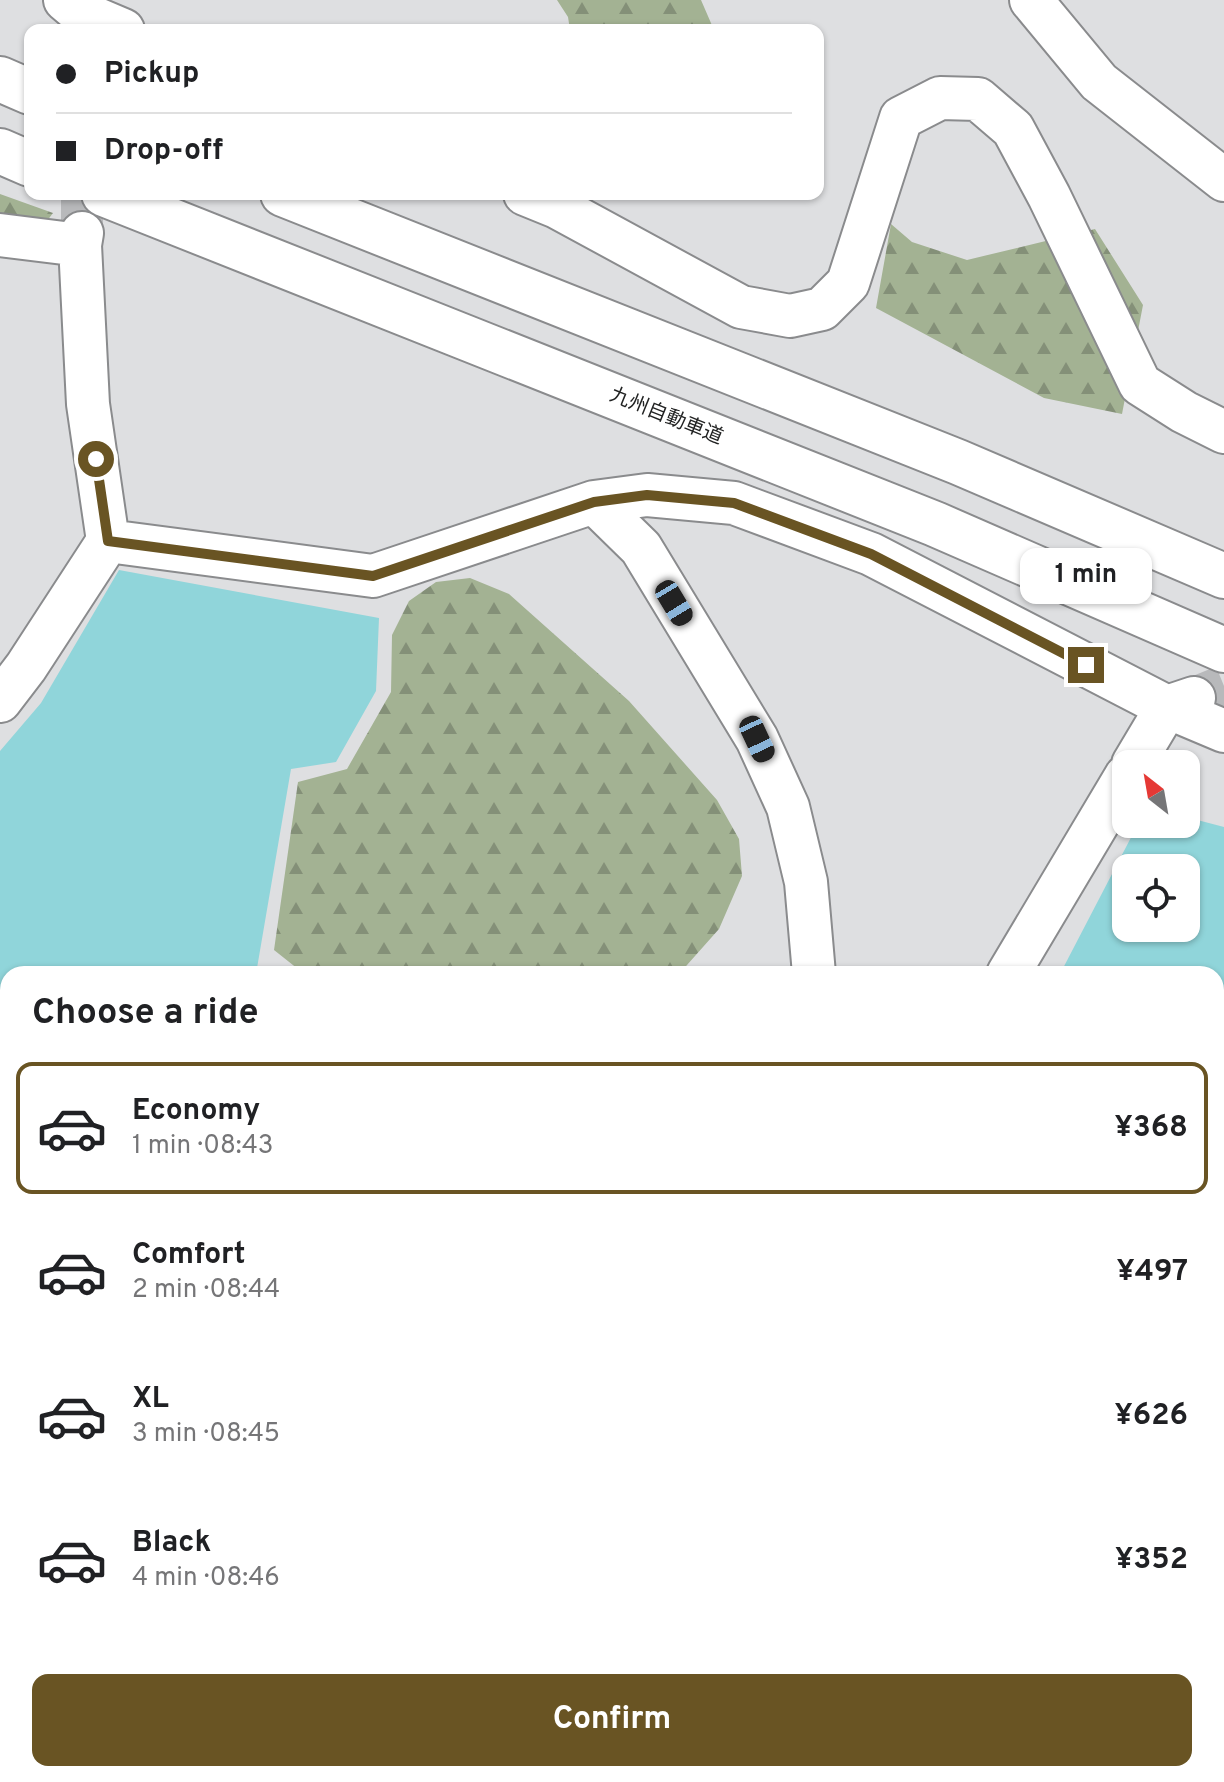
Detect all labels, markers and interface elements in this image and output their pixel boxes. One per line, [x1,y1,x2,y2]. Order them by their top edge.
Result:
text: Pickup [104,56,199,93]
text: Drop-off [104,133,223,170]
street label: 九州自動車道 [605,382,727,452]
route start [78,441,114,477]
callout: 1 min [1020,549,1152,605]
text: 1 min [1055,559,1117,592]
car [651,576,697,630]
route end [1068,647,1104,683]
car [736,712,778,766]
north arrow [1112,750,1200,838]
map controls [1112,750,1200,942]
button: locate [1112,854,1200,942]
text: Choose a ride [32,991,258,1037]
icon: car [36,1092,108,1164]
text: Economy [132,1093,260,1130]
text: ¥368 [1114,1110,1188,1147]
text: 1 min · 08:43 [132,1130,274,1163]
icon: car [36,1236,108,1308]
text: Comfort [132,1237,245,1274]
text: ¥497 [1116,1254,1188,1291]
text: 2 min · 08:44 [132,1274,280,1307]
icon: car [36,1380,108,1452]
text: XL [132,1381,169,1418]
text: ¥626 [1115,1398,1188,1435]
text: 3 min · 08:45 [132,1418,280,1451]
icon: car [36,1524,108,1596]
text: Black [132,1525,211,1562]
text: ¥352 [1115,1542,1188,1579]
text: 4 min · 08:46 [132,1562,280,1595]
button: Confirm [32,1674,1192,1766]

